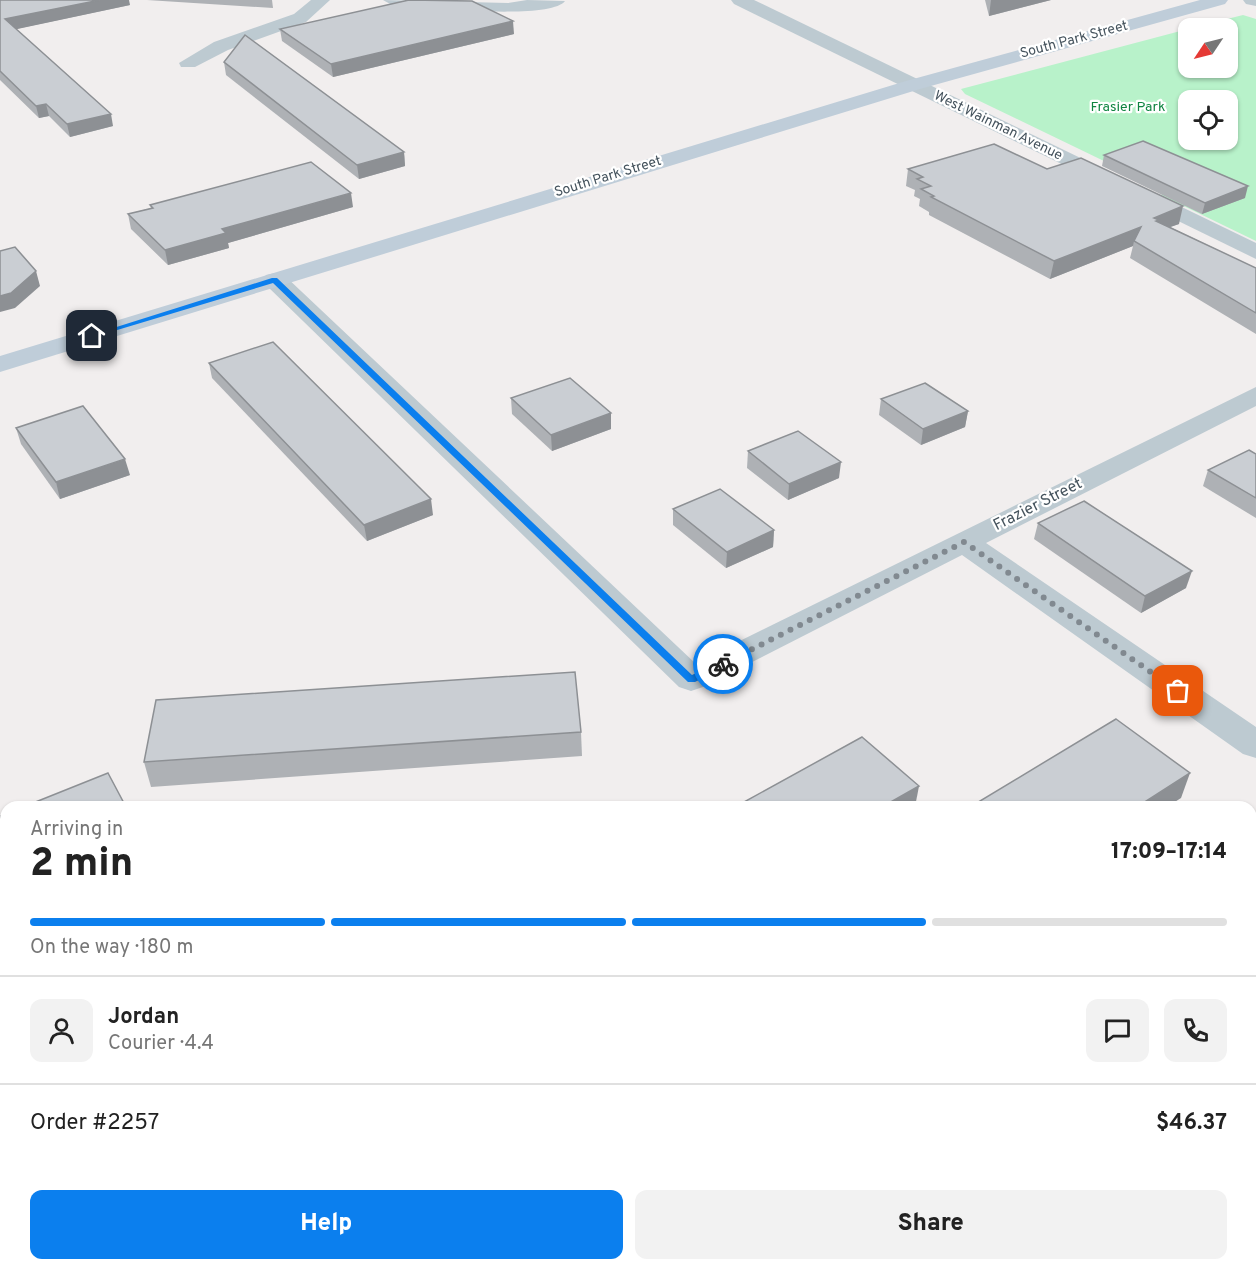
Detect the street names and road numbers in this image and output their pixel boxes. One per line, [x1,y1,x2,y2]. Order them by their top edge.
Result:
street label: South Park Street [1018,17,1130,63]
street label: West Wainman Avenue [931,87,1065,165]
street label: South Park Street [553,153,663,201]
street label: Frazier Street [990,474,1086,536]

